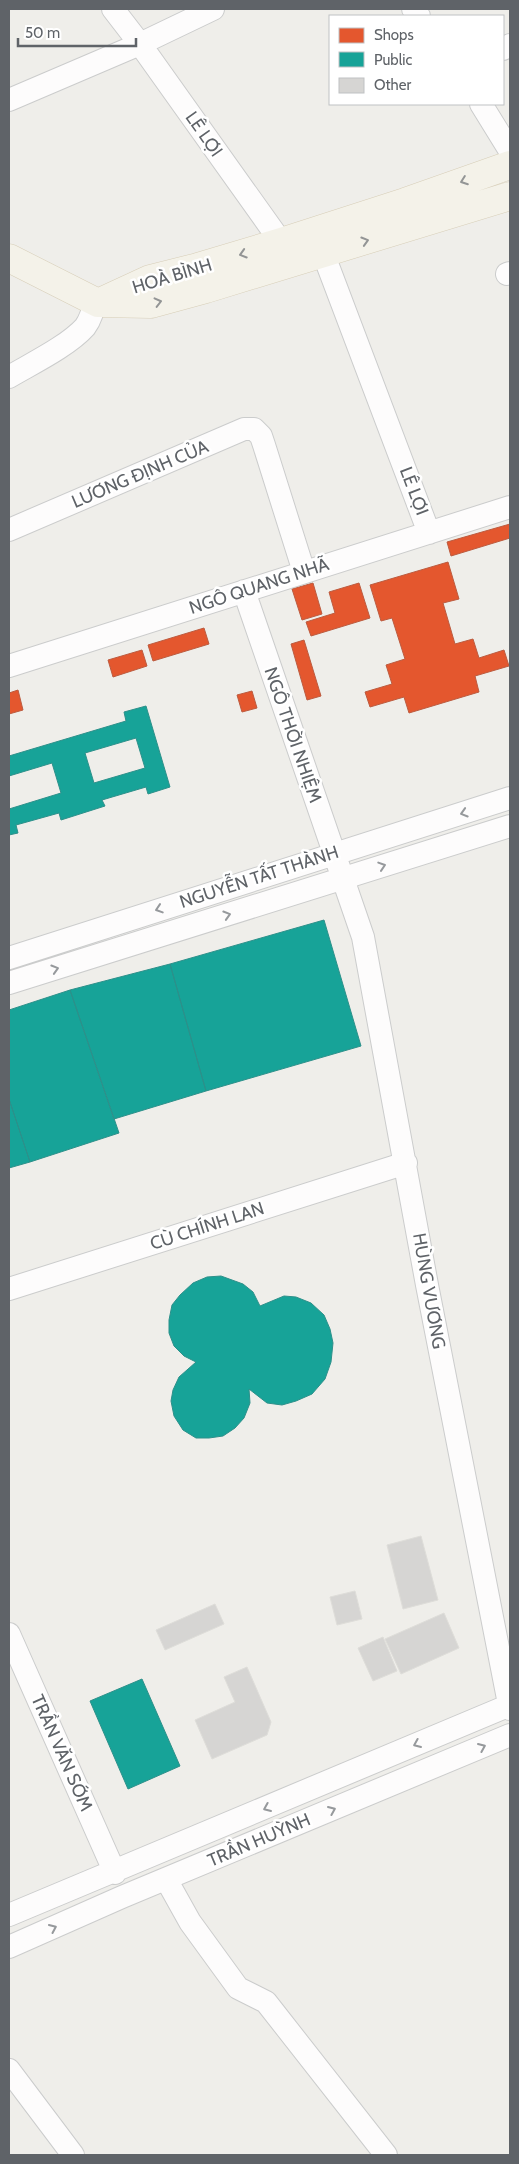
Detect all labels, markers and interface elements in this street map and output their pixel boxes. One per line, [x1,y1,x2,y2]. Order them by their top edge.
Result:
scale bar [18,15,135,47]
legend [329,15,504,105]
text: 50 m [25,24,60,42]
text: Shops [374,26,414,44]
text: Public [374,51,412,69]
text: Other [374,76,411,94]
street label: LÊ LỢI [181,107,227,161]
one-way arrow [461,175,469,185]
one-way arrow [360,236,368,246]
one-way arrow [240,248,248,258]
street label: HOÀ BÌNH [129,253,215,299]
one-way arrow [154,297,163,308]
street label: LƯƠNG ĐỊNH CỦA [68,435,212,513]
street label: LÊ LỢI [395,464,433,518]
street label: NGÔ QUANG NHÃ [186,553,332,619]
street label: NGÔ THỜI NHIỆM [259,664,327,806]
one-way arrow [460,807,468,817]
street label: NGUYỄN TẤT THÀNH [176,839,341,913]
one-way arrow [377,862,386,872]
one-way arrow [155,904,163,914]
one-way arrow [222,911,231,921]
one-way arrow [51,964,59,974]
street label: CÙ CHÍNH LAN [147,1197,267,1255]
street label: HÙNG VƯƠNG [408,1231,450,1351]
street label: TRẦN VĂN SỚM [27,1691,99,1815]
one-way arrow [413,1737,422,1748]
one-way arrow [477,1743,486,1753]
one-way arrow [263,1801,272,1812]
one-way arrow [327,1805,336,1816]
street label: TRẦN HUỲNH [203,1807,314,1872]
one-way arrow [48,1923,57,1934]

